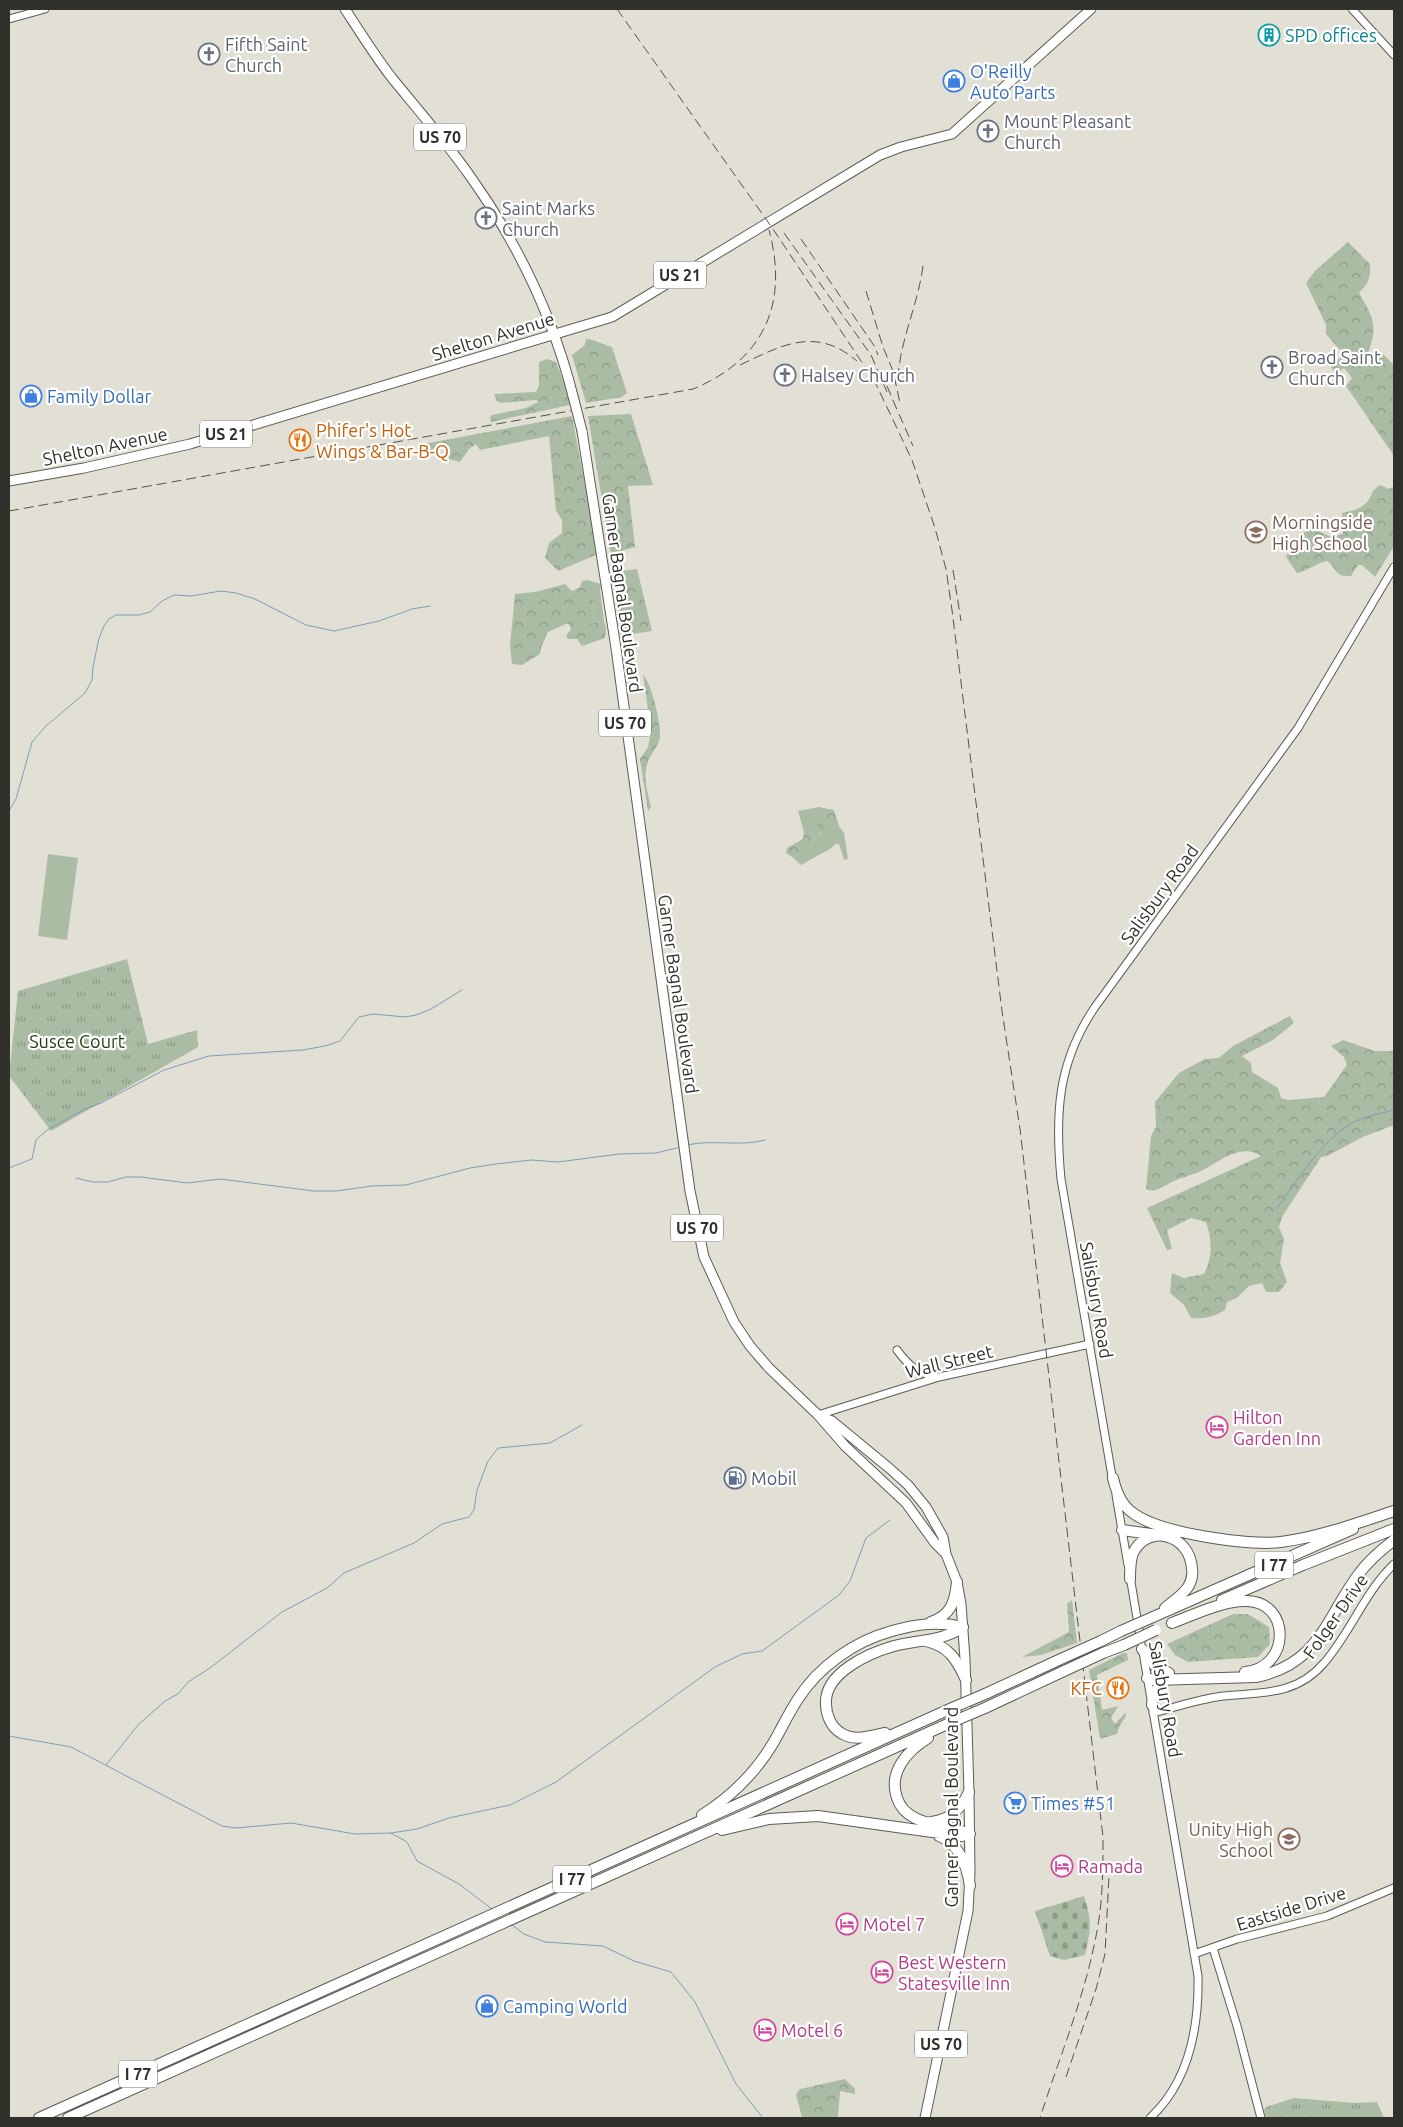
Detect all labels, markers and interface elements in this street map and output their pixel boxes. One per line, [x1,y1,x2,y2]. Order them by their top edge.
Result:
building icon: SPD offices [1257,23,1281,47]
place label: SPD offices [1285,25,1377,45]
place label: Fifth Saint Church [225,34,308,75]
church icon: Fifth Saint Church [197,42,221,66]
place label: O'Reilly Auto Parts [970,61,1055,102]
shop icon: O'Reilly Auto Parts [942,69,966,93]
place label: Mount Pleasant Church [1004,111,1131,152]
church icon: Mount Pleasant Church [976,119,1000,143]
road number: US 70 [414,124,466,150]
place label: Saint Marks Church [502,198,595,239]
church icon: Saint Marks Church [474,206,498,230]
road number: US 21 [654,262,706,288]
street label: Shelton Avenue [429,308,557,364]
place label: Broad Saint Church [1288,347,1381,388]
church icon: Broad Saint Church [1260,355,1284,379]
church icon: Halsey Church [773,363,797,387]
place label: Halsey Church [801,365,915,385]
shop icon: Family Dollar [19,384,43,408]
place label: Family Dollar [47,386,151,406]
road number: US 21 [200,420,252,448]
place label: Phifer's Hot Wings & Bar-B-Q [316,420,449,462]
street label: Shelton Avenue [41,423,169,469]
restaurant icon: Phifer's Hot Wings & Bar-B-Q [288,428,312,452]
street label: Garner Bagnal Boulevard [599,492,647,694]
place label: Morningside High School [1272,512,1373,553]
school or university icon: Morningside High School [1244,520,1268,544]
road number: US 70 [599,710,651,736]
street label: Salisbury Road [1116,840,1202,948]
street label: Garner Bagnal Boulevard [655,893,703,1095]
park label: Susce Court [29,1031,125,1051]
road number: US 70 [671,1214,723,1242]
street label: Salisbury Road [1077,1240,1117,1360]
street label: Wall Street [903,1340,995,1382]
place label: Hilton Garden Inn [1233,1407,1321,1448]
hotel icon: Hilton Garden Inn [1205,1415,1229,1439]
fuel station icon: Mobil [723,1466,747,1490]
place label: Mobil [751,1468,797,1488]
road number: I 77 [1255,1552,1293,1578]
street label: Folger Drive [1299,1570,1371,1662]
street label: Salisbury Road [1146,1639,1186,1759]
restaurant icon: KFC [1106,1676,1130,1700]
place label: KFC [1071,1678,1102,1698]
street label: Garner Bagnal Boulevard [941,1707,961,1907]
supermarket icon: Times #51 [1003,1791,1027,1815]
place label: Times #51 [1031,1793,1115,1813]
place label: Unity High School [1189,1819,1273,1860]
school or university icon: Unity High School [1277,1827,1301,1851]
hotel icon: Ramada [1050,1854,1074,1878]
place label: Ramada [1078,1856,1143,1876]
road number: I 77 [553,1866,591,1892]
street label: Eastside Drive [1234,1882,1348,1934]
hotel icon: Motel 7 [835,1912,859,1936]
place label: Motel 7 [863,1914,925,1934]
place label: Best Western Statesville Inn [898,1952,1010,1993]
hotel icon: Best Western Statesville Inn [870,1960,894,1984]
shop icon: Camping World [475,1994,499,2018]
place label: Camping World [503,1996,627,2016]
hotel icon: Motel 6 [753,2018,777,2042]
place label: Motel 6 [781,2020,843,2040]
road number: US 70 [915,2030,967,2058]
road number: I 77 [119,2060,157,2088]

